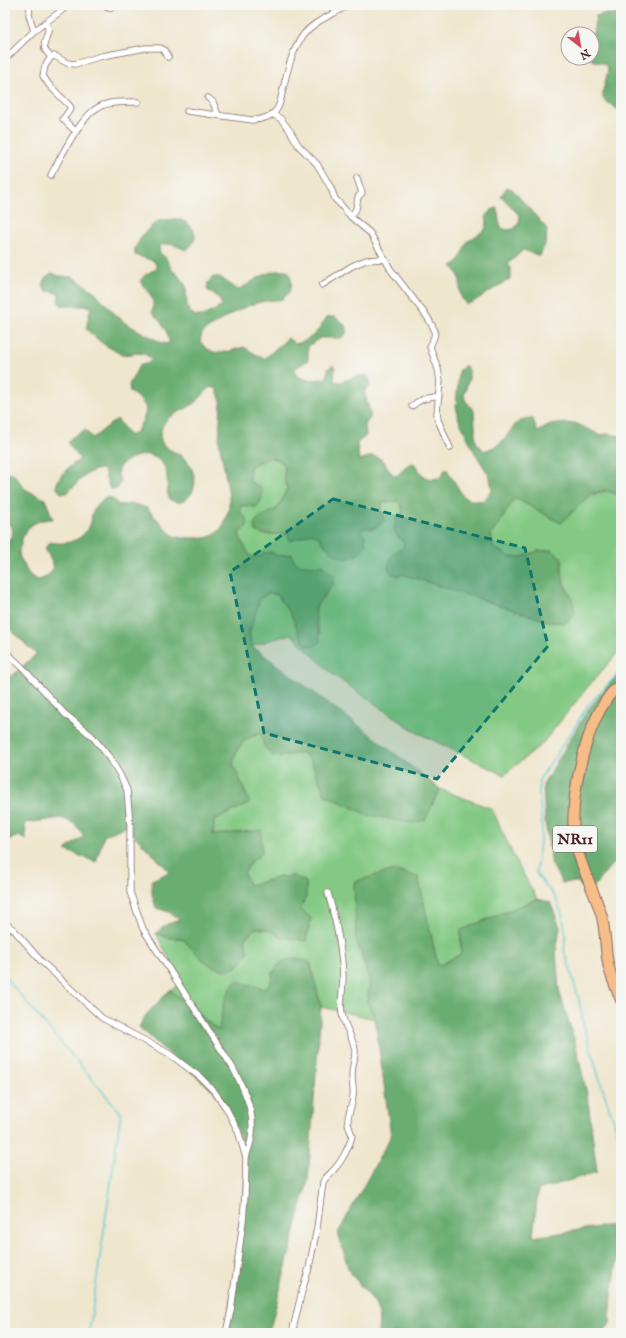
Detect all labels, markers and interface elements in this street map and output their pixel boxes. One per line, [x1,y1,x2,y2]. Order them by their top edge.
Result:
north arrow [560,26,600,66]
text: N [577,45,593,62]
road number: NR11 [553,826,597,852]

